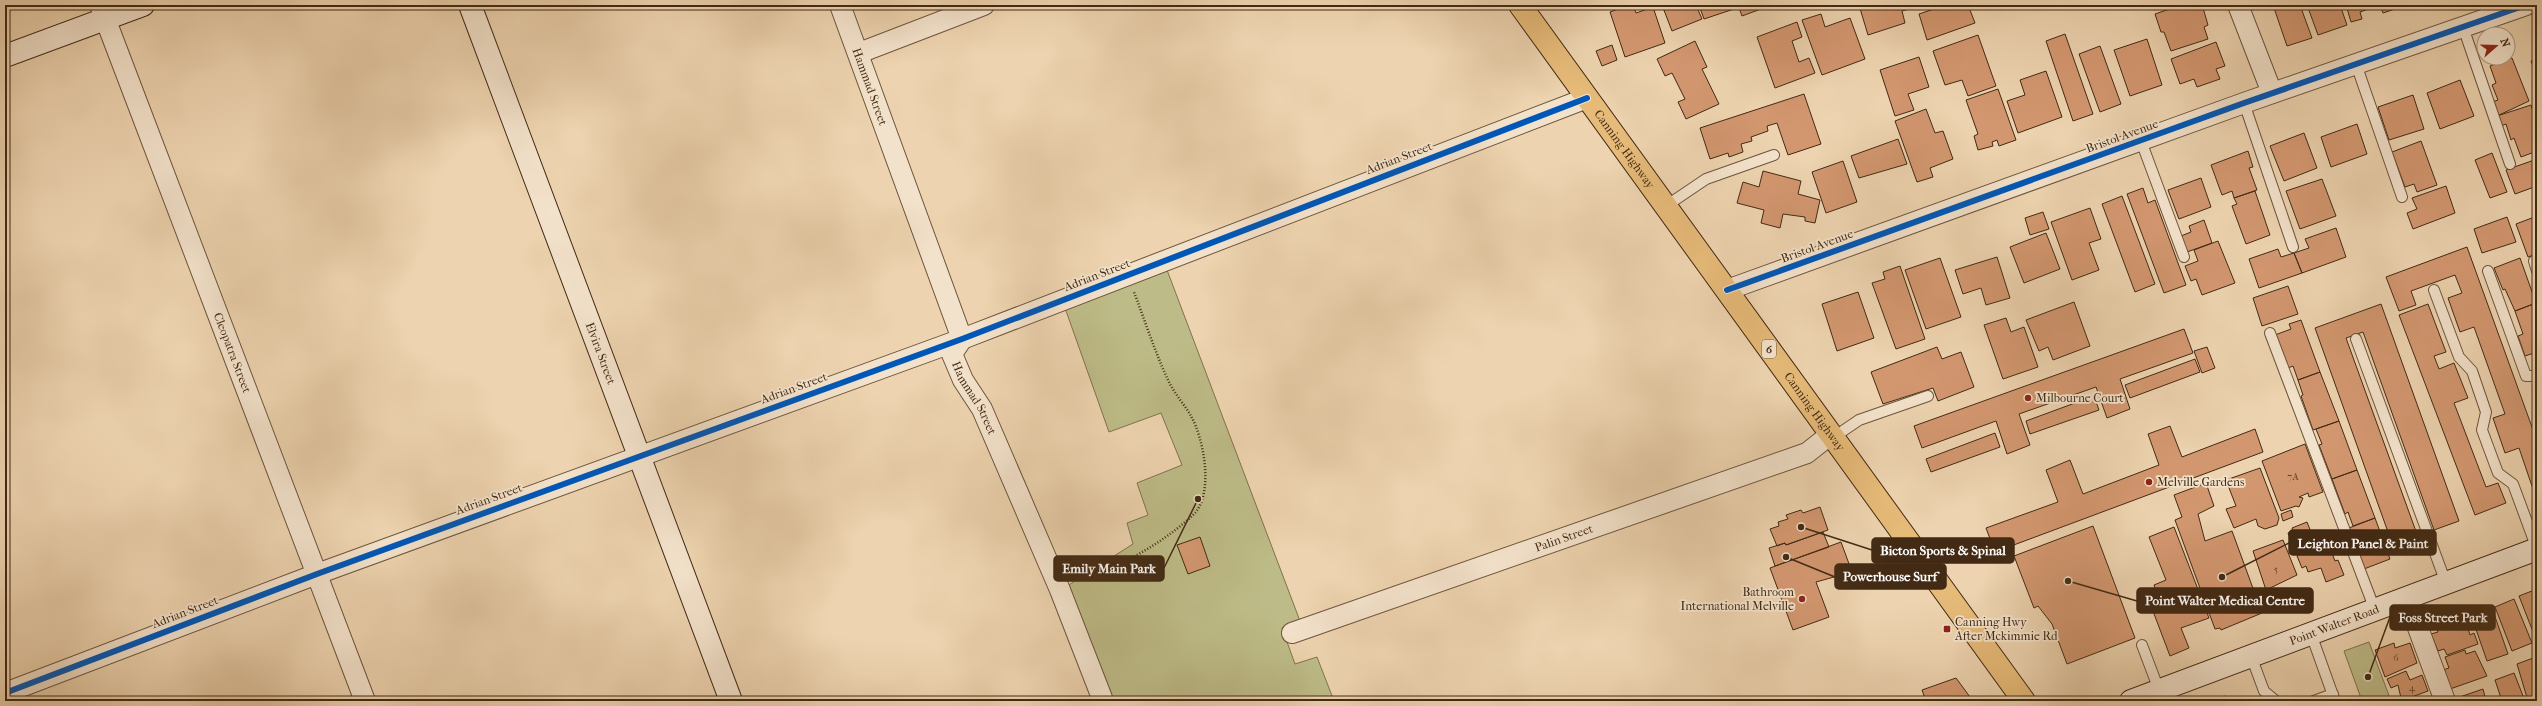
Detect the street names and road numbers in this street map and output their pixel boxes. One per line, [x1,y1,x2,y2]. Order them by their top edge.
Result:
street label: Hammad Street [849,46,891,128]
street label: Canning Highway [1591,107,1658,192]
street label: Bristol Avenue [2084,116,2160,156]
street label: Adrian Street [1363,139,1435,177]
street label: Bristol Avenue [1779,226,1855,266]
street label: Adrian Street [1061,256,1133,294]
street label: Cleopatra Street [211,311,254,395]
street label: Elvira Street [583,320,619,387]
road number: 6 [1762,340,1776,358]
street label: Hammad Street [949,359,999,437]
street label: Adrian Street [758,369,830,407]
street label: Canning Highway [1781,370,1848,454]
street label: Adrian Street [453,480,525,518]
street label: Palin Street [1533,521,1596,555]
street label: Adrian Street [149,593,221,631]
street label: Point Walter Road [2287,602,2381,648]

